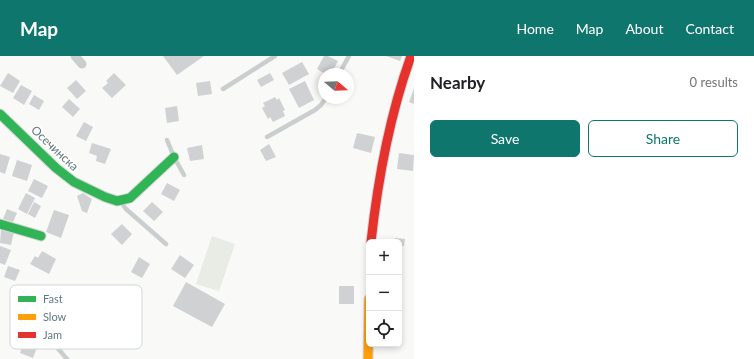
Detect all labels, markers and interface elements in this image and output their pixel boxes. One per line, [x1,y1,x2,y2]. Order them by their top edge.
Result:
text: Map [20,17,58,40]
text: Home [516,20,554,37]
text: Map [576,20,603,37]
text: About [625,20,663,37]
text: Contact [685,20,734,37]
north arrow [318,68,354,104]
text: Nearby [430,72,485,93]
text: 0 results [690,74,738,90]
button: Save [430,120,580,157]
button: Share [588,120,738,157]
street label: Осечинска [28,122,82,174]
map controls [366,239,402,347]
button: + [366,239,402,275]
button: − [366,275,402,311]
legend [10,285,142,349]
text: Fast [43,292,63,305]
text: Slow [43,310,67,323]
button: locate [366,311,402,347]
text: Jam [43,328,62,341]

